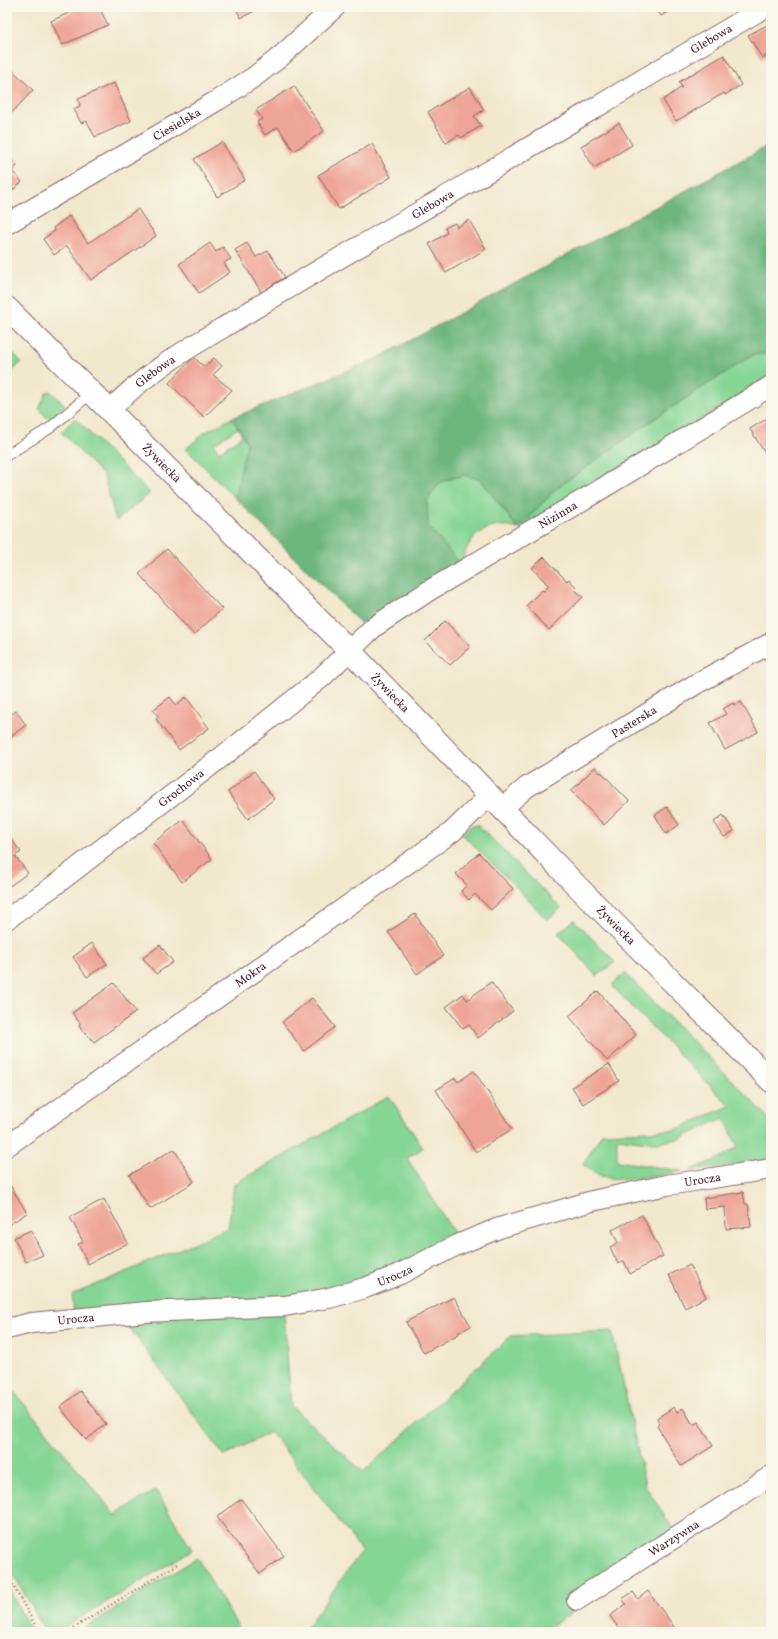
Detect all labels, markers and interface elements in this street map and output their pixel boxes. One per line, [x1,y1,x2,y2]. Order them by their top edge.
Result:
street label: Glebowa [688,21,736,58]
street label: Ciesielska [150,105,204,145]
street label: Glebowa [409,187,457,224]
street label: Glebowa [132,352,179,392]
street label: Żywiecka [138,440,184,487]
street label: Nizinna [536,498,581,533]
street label: Żywiecka [367,670,413,717]
street label: Pasterska [609,703,660,743]
street label: Grochowa [156,766,208,812]
street label: Żywiecka [592,903,638,949]
street label: Mokra [232,958,270,992]
street label: Urocza [683,1170,722,1191]
street label: Urocza [375,1262,416,1291]
street label: Urocza [57,1310,95,1329]
street label: Warzywna [646,1517,703,1561]

